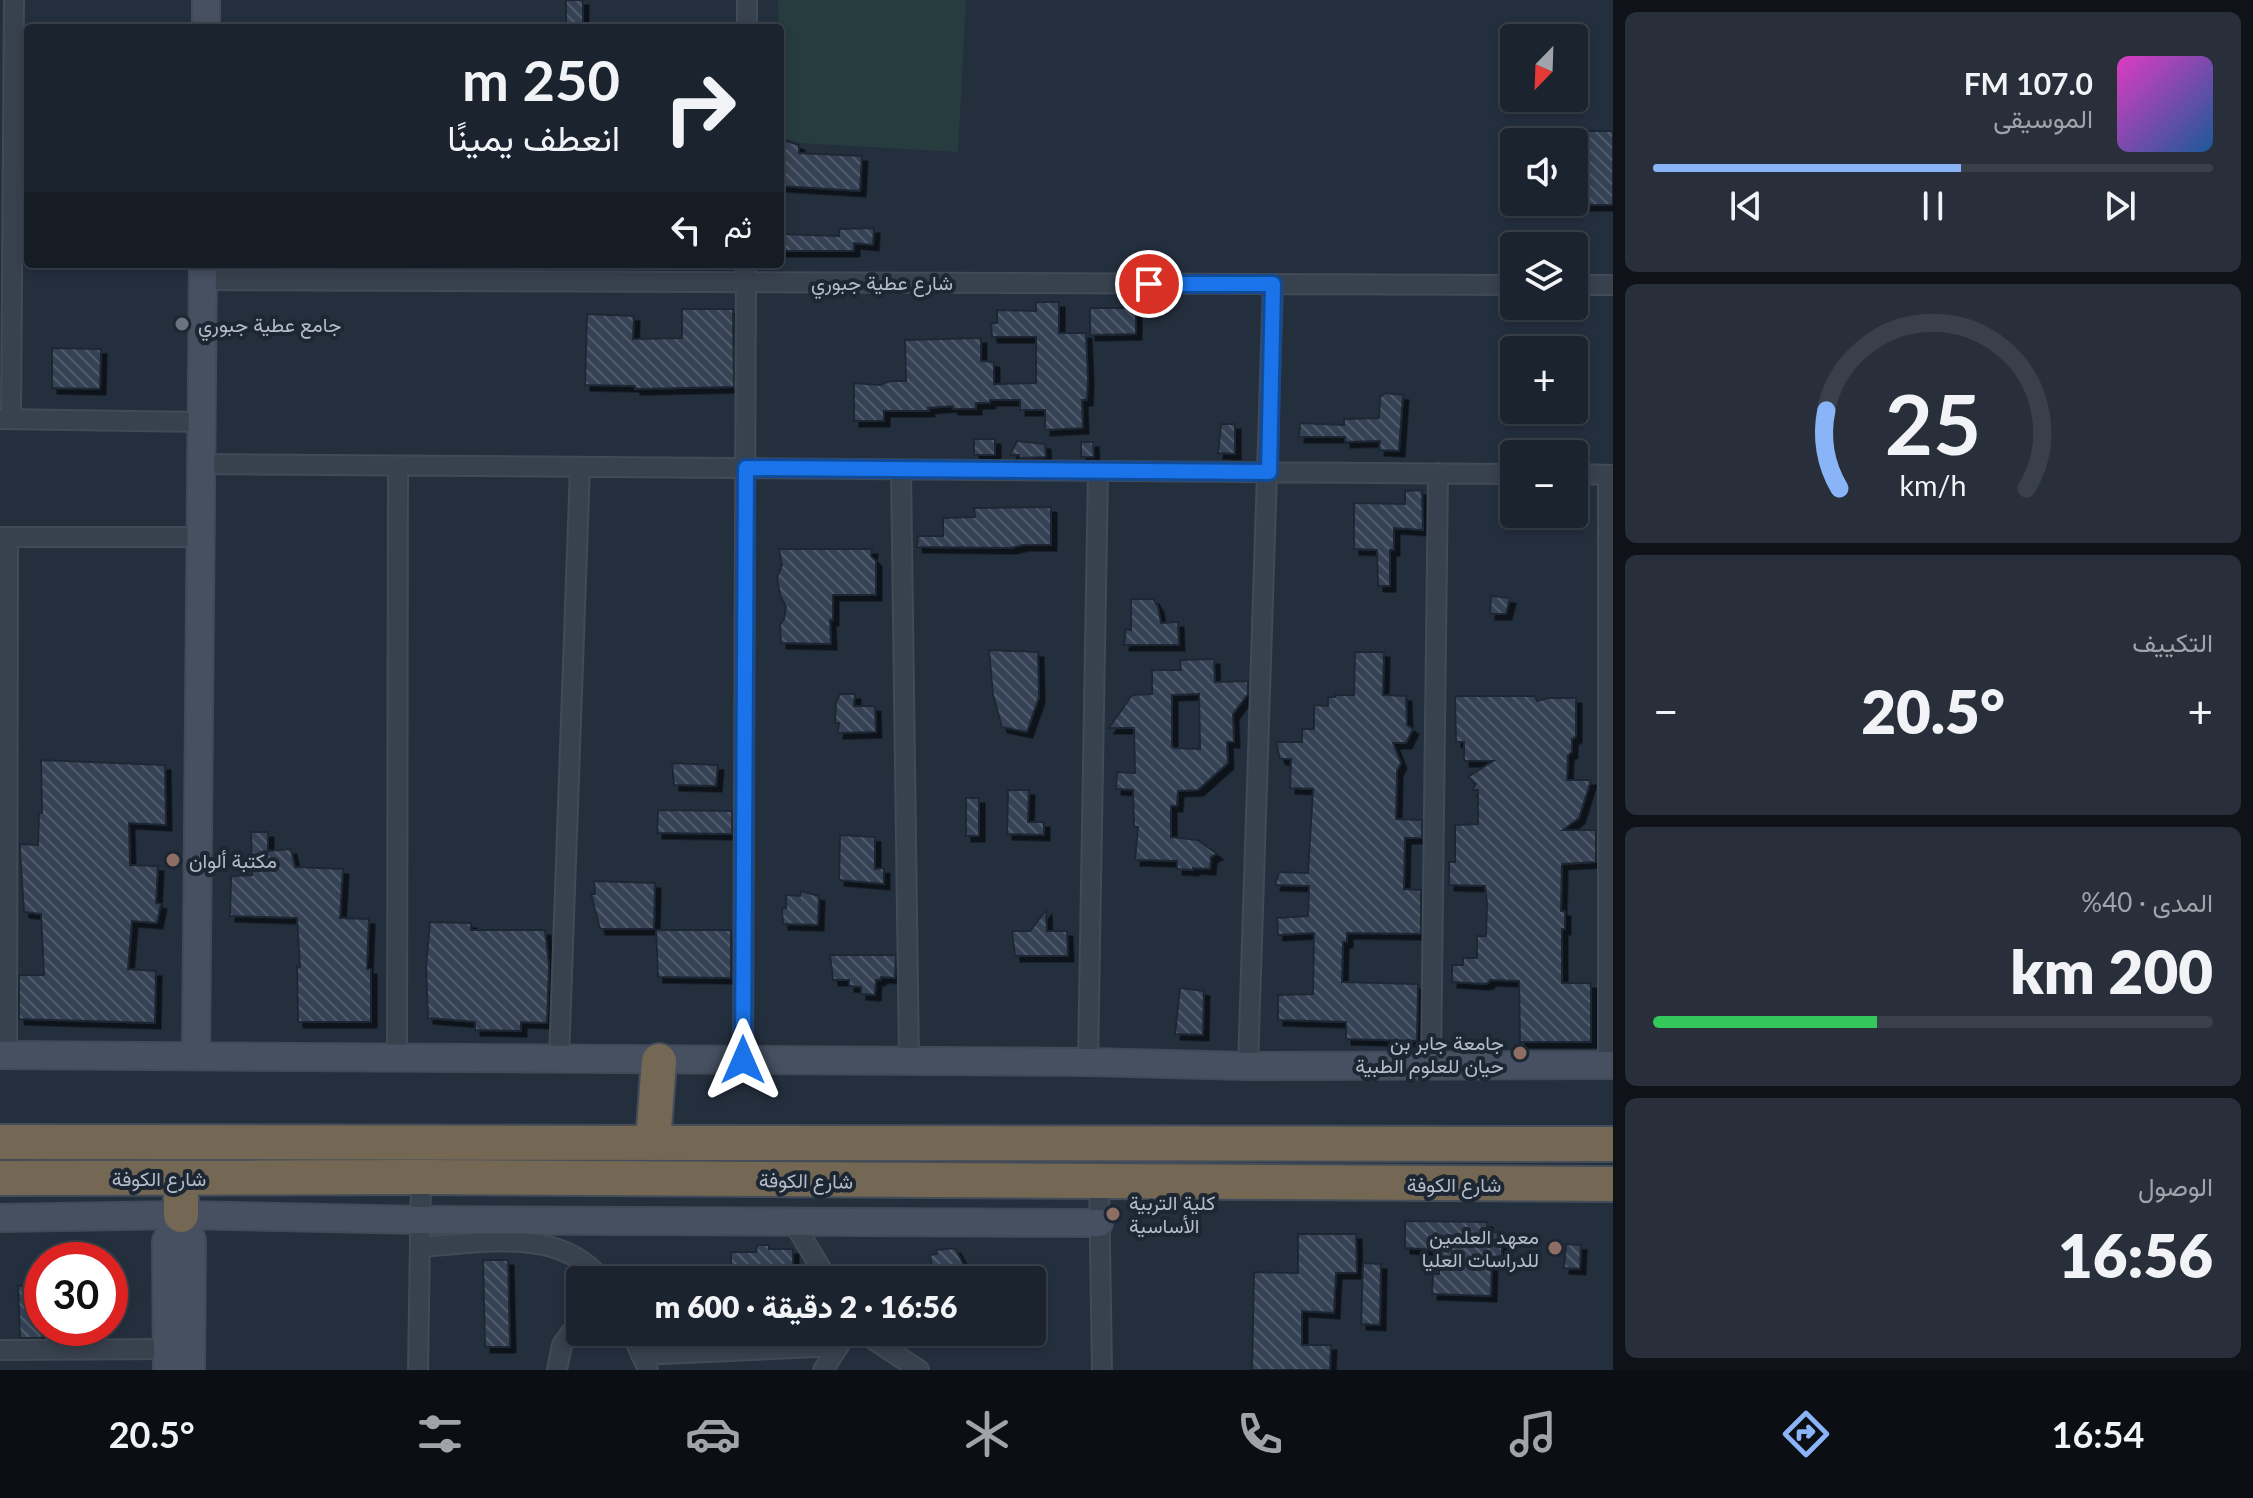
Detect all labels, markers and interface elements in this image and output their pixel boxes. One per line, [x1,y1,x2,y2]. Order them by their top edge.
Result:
north arrow [1500,24,1588,112]
map controls [1500,24,1588,528]
text: 250 m [462,46,620,113]
icon: right [648,56,752,160]
text: 107.0 FM [1964,65,2093,101]
text: الموسيقى [1993,102,2093,134]
text: انعطف يمينًا [447,115,620,159]
button: sound [1500,128,1588,216]
icon: previous [1724,184,1768,228]
icon: pause [1911,184,1955,228]
icon: next [2098,184,2142,228]
icon: left [664,208,708,252]
text: ثم [724,208,752,244]
button: layers [1500,232,1588,320]
pin [1115,250,1183,318]
icon: arrive [1127,262,1171,306]
street label: شارع عطية جبوري [811,270,953,300]
place label: جامع عطية جبوري [198,312,341,342]
marker: جامع عطية جبوري [173,315,191,333]
button: + [1500,336,1588,424]
text: 25 [1885,373,1981,473]
button: − [1500,440,1588,528]
text: km/h [1900,469,1966,503]
text: التكييف [2132,626,2213,658]
text: 20.5° [1861,675,2005,747]
text: − [1653,685,1679,737]
text: + [2187,685,2213,737]
place label: مكتبة ألوان [189,848,277,874]
marker: مكتبة ألوان [164,851,182,869]
text: المدى · 40% [2081,886,2213,918]
text: 200 km [2010,935,2213,1007]
position arrow [701,1018,785,1102]
place label: جامعة جابر بن حيان للعلوم الطبية [1355,1030,1504,1079]
marker: جامعة جابر بن حيان للعلوم الطبية [1511,1044,1529,1062]
street label: شارع الكوفة [112,1166,206,1193]
street label: شارع الكوفة [759,1167,853,1196]
text: الوصول [2138,1170,2213,1202]
street label: شارع الكوفة [1407,1172,1501,1199]
place label: كلية التربية الأساسية [1129,1190,1215,1238]
marker: كلية التربية الأساسية [1104,1205,1122,1223]
text: 16:56 [2058,1219,2213,1291]
place label: معهد العلمين للدراسات العليا [1422,1224,1539,1273]
marker: معهد العلمين للدراسات العليا [1546,1239,1564,1257]
speed limit sign: 30 [24,1242,128,1346]
text: 16:56 · 2 دقيقة · 600 m [655,1288,957,1324]
icon: filters [412,1406,468,1462]
icon: car [685,1406,741,1462]
icon: climate [959,1406,1015,1462]
icon: phone [1232,1406,1288,1462]
icon: music [1505,1406,1561,1462]
icon: directions [1778,1406,1834,1462]
text: 20.5° [109,1412,195,1456]
text: 16:54 [2052,1412,2144,1456]

